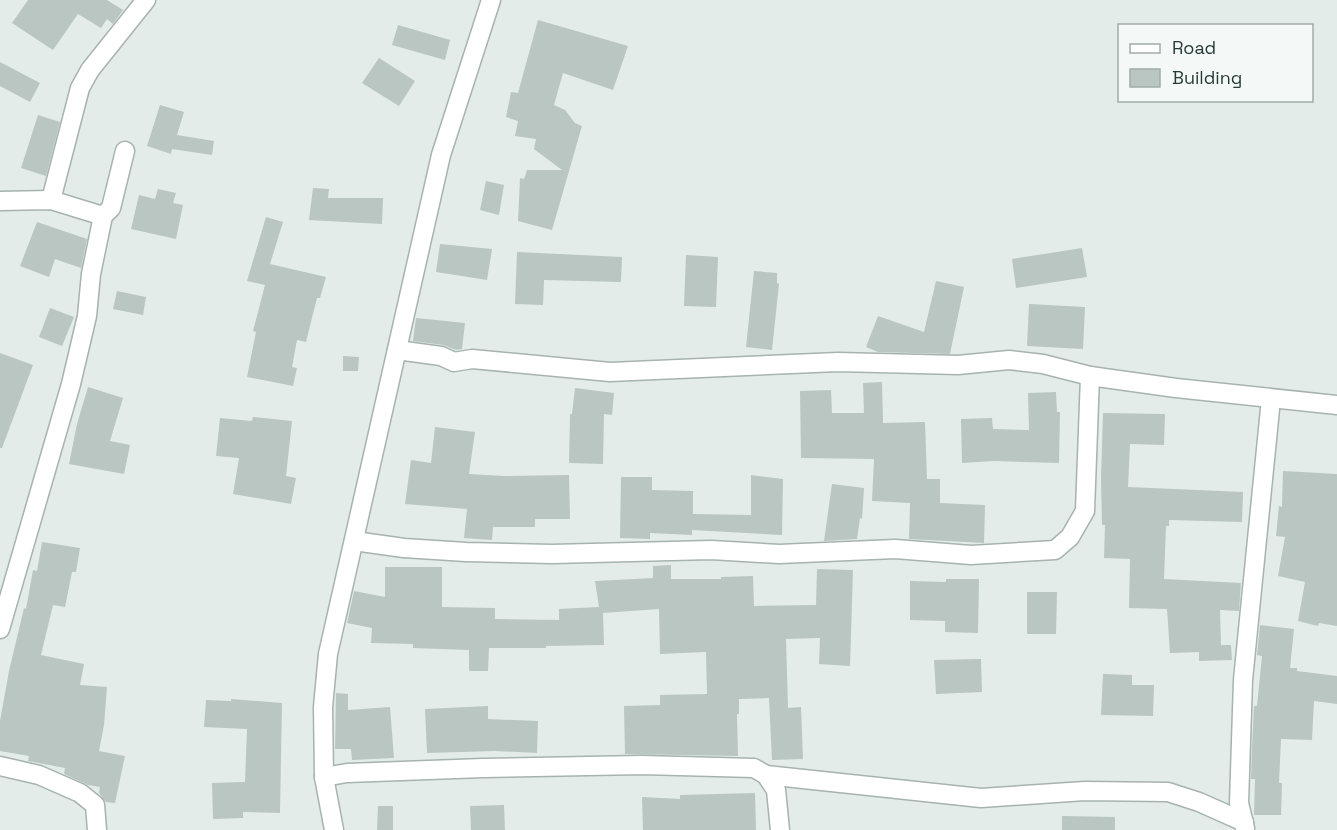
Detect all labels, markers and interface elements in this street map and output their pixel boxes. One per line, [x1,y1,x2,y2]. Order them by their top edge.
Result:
legend [1118,24,1313,102]
text: Road [1172,36,1216,59]
text: Building [1172,66,1242,89]

